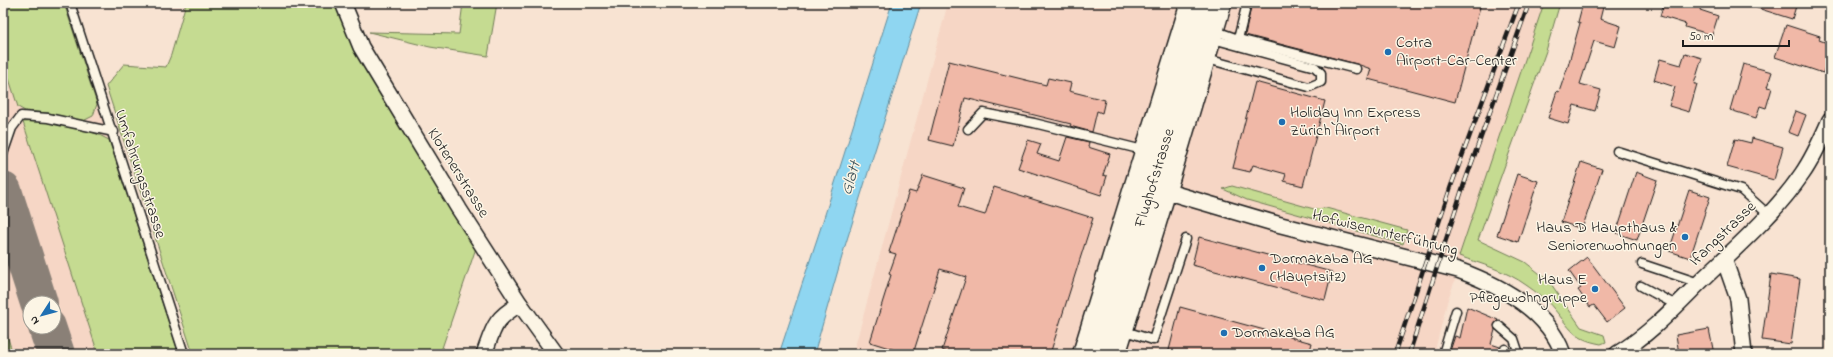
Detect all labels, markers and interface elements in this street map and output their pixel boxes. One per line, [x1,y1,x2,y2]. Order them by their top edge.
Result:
scale bar [1683,22,1789,48]
text: 50 m [1689,28,1713,46]
place label: Cotra Airport-Car-Center [1396,31,1517,73]
marker: Cotra Airport-Car-Center [1383,47,1393,57]
place label: Holiday Inn Express Zürich Airport [1290,101,1421,143]
street label: Umfahrungsstrasse [108,107,172,242]
marker: Holiday Inn Express Zürich Airport [1277,117,1287,127]
street label: Klotenerstrasse [421,123,496,223]
street label: Flughofstrasse [1128,125,1182,232]
water label: Glatt [834,156,869,198]
street label: Ifangstrasse [1684,195,1763,272]
street label: Hofwisenunterführung [1310,203,1460,263]
place label: Haus D Haupthaus & Seniorenwohnungen [1536,216,1678,258]
marker: Haus D Haupthaus & Seniorenwohnungen [1680,232,1690,242]
place label: Dormakaba AG (Hauptsitz) [1269,247,1373,289]
marker: Dormakaba AG (Hauptsitz) [1257,263,1267,273]
place label: Haus E Pflegewohngruppe [1470,268,1588,310]
marker: Haus E Pflegewohngruppe [1590,284,1600,294]
north arrow [22,295,62,335]
text: N [26,313,43,328]
place label: Dormakaba AG [1231,321,1335,345]
marker: Dormakaba AG [1219,328,1229,338]

